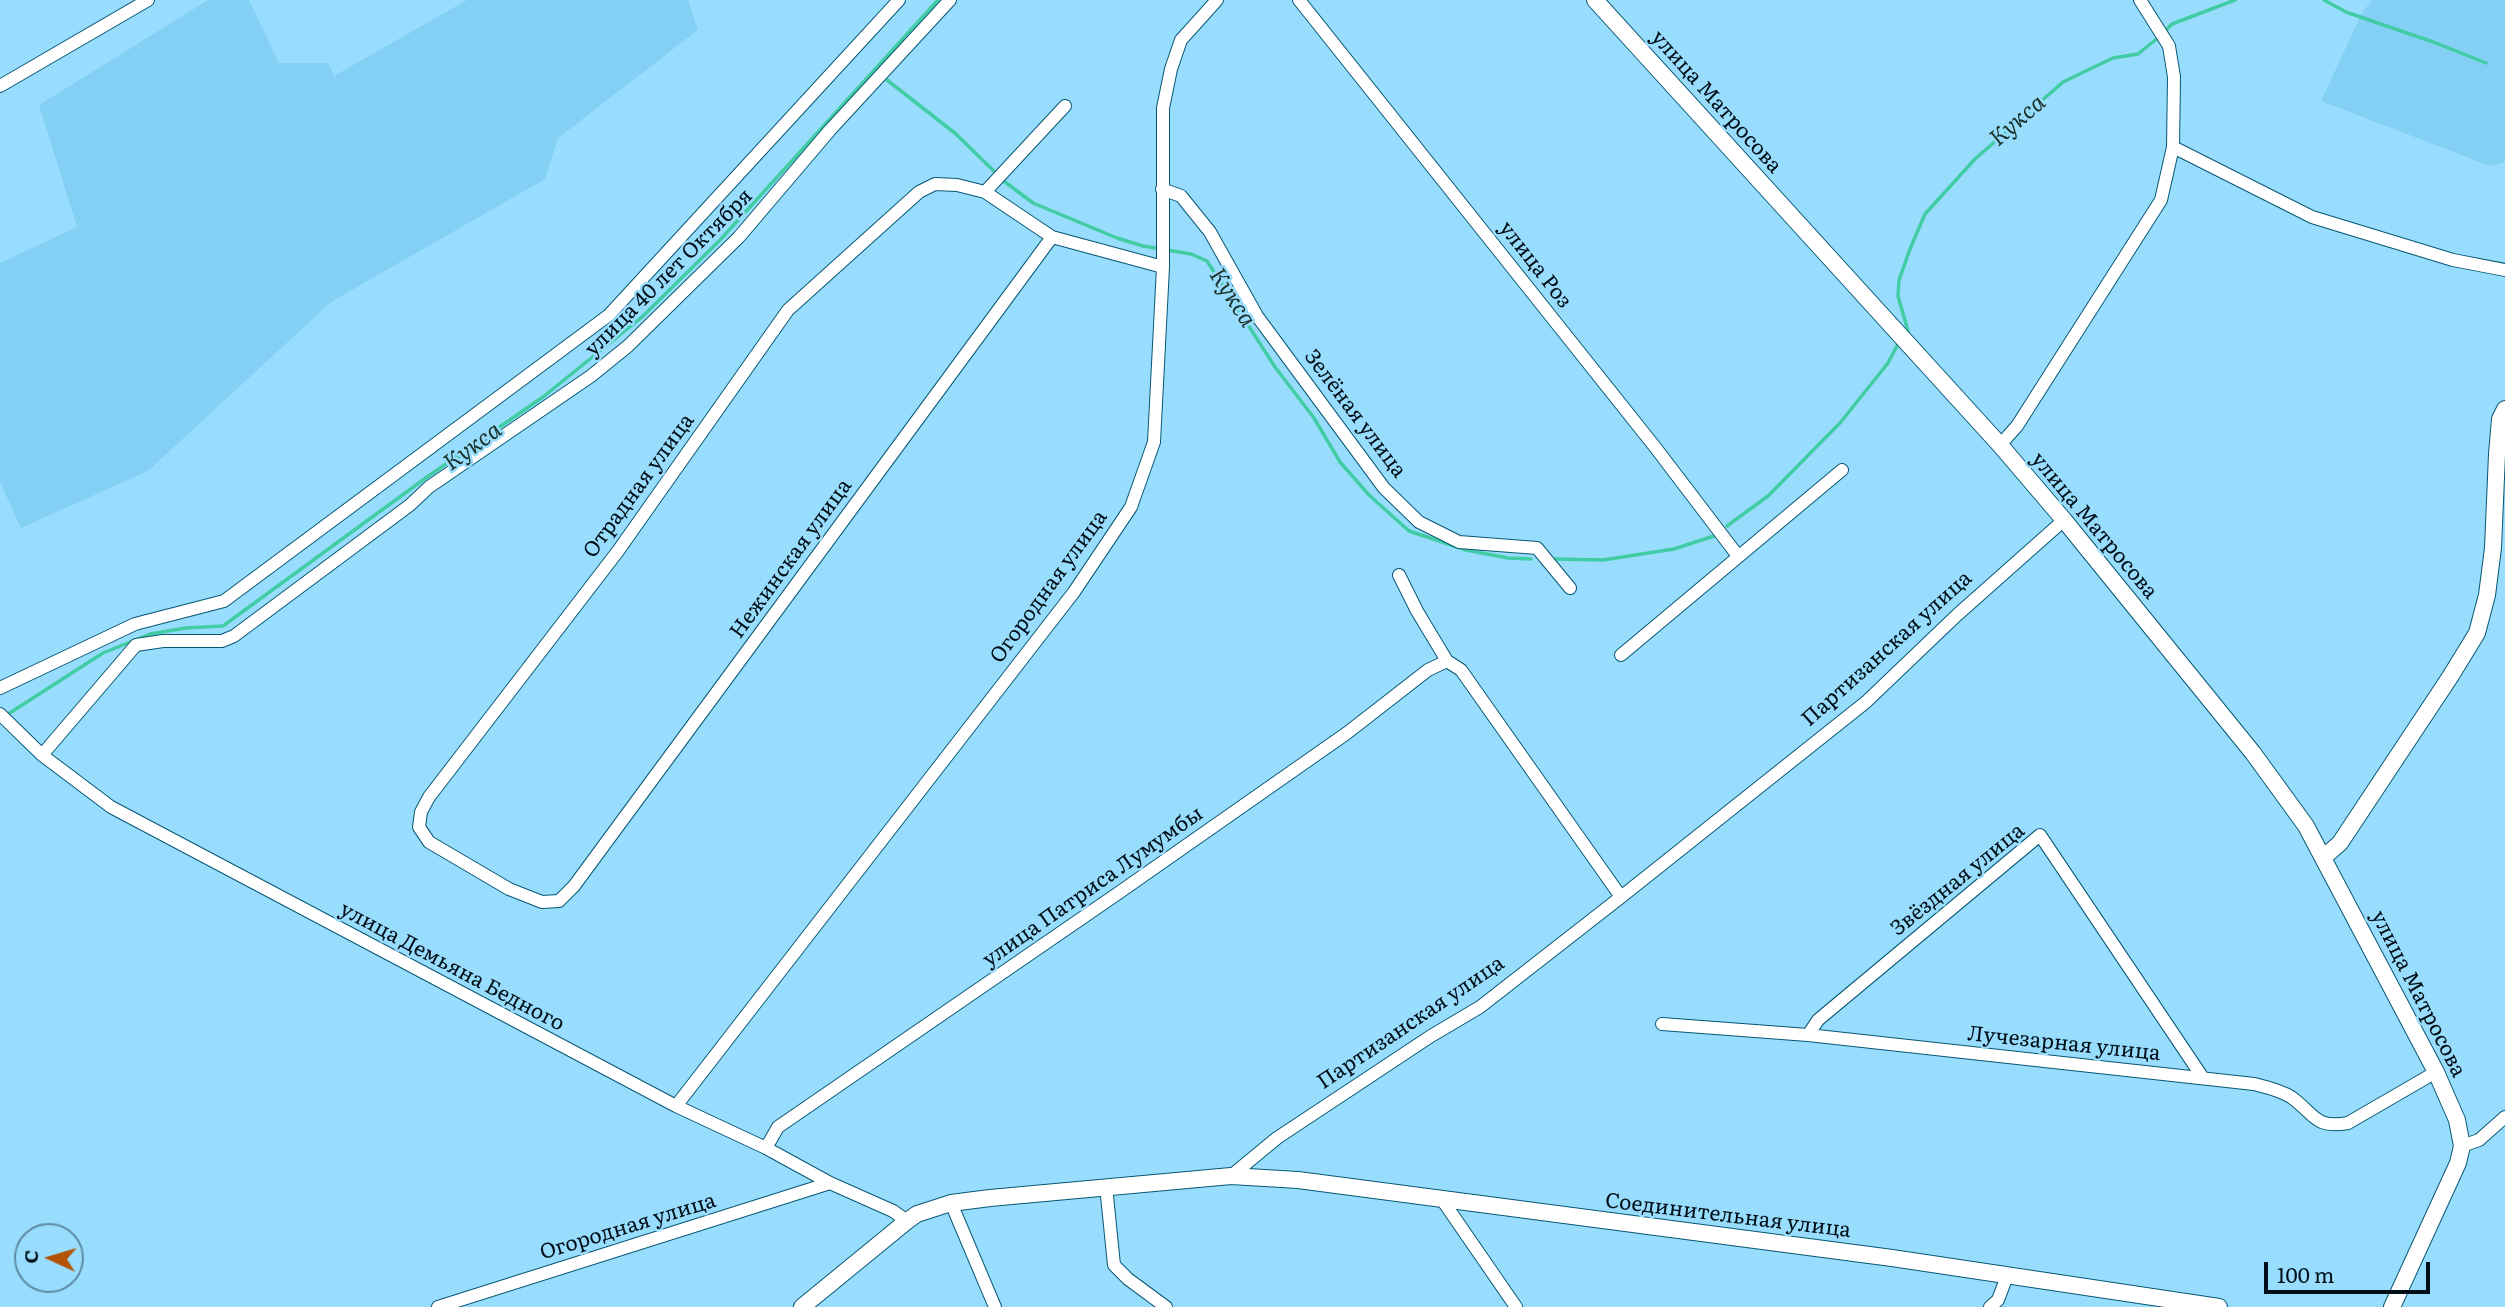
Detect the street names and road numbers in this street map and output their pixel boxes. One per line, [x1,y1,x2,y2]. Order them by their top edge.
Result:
street label: улица Матросова [1645,25,1787,179]
street label: улица 40 лет Октября [580,184,758,362]
street label: улица Роз [1493,216,1577,314]
street label: Зелёная улица [1299,345,1411,483]
street label: Отрадная улица [578,409,700,563]
street label: улица Матросова [2025,448,2163,604]
street label: Нежинская улица [725,474,857,644]
street label: Огородная улица [985,506,1113,668]
street label: Партизанская улица [1797,566,1977,732]
street label: улица Патриса Лумумбы [978,801,1208,973]
street label: Звёздная улица [1886,818,2030,942]
street label: улица Демьяна Бедного [335,897,569,1037]
street label: улица Матросова [2365,906,2471,1082]
street label: Партизанская улица [1313,951,1509,1095]
street label: Лучезарная улица [1966,1021,2162,1067]
street label: Огородная улица [537,1188,719,1266]
street label: Соединительная улица [1604,1188,1852,1244]

